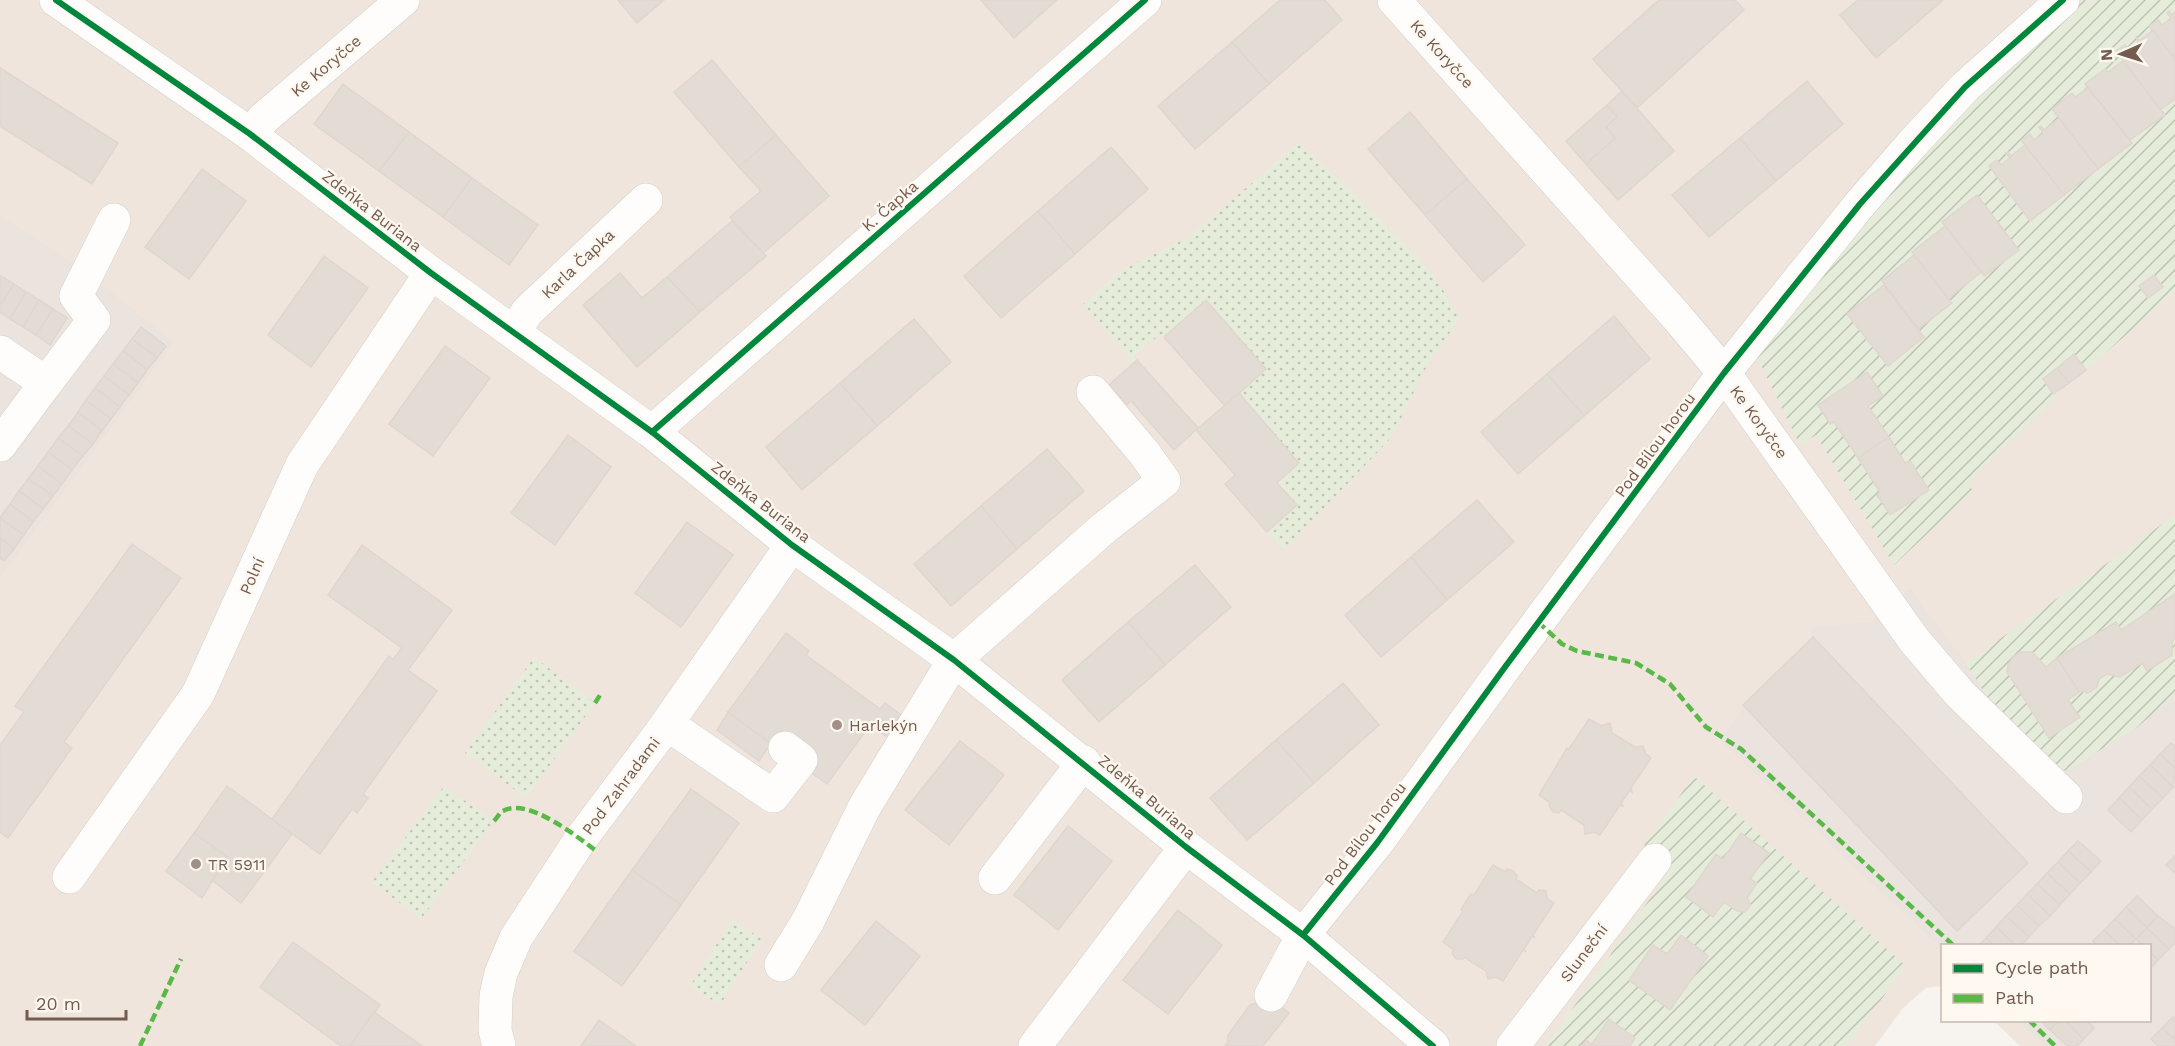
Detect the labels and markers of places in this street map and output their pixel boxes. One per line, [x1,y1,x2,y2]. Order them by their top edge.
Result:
place label: Harlekýn [849,716,918,735]
marker: Harlekýn [830,718,844,732]
place label: TR 5911 [208,855,265,874]
marker: TR 5911 [189,857,203,871]

